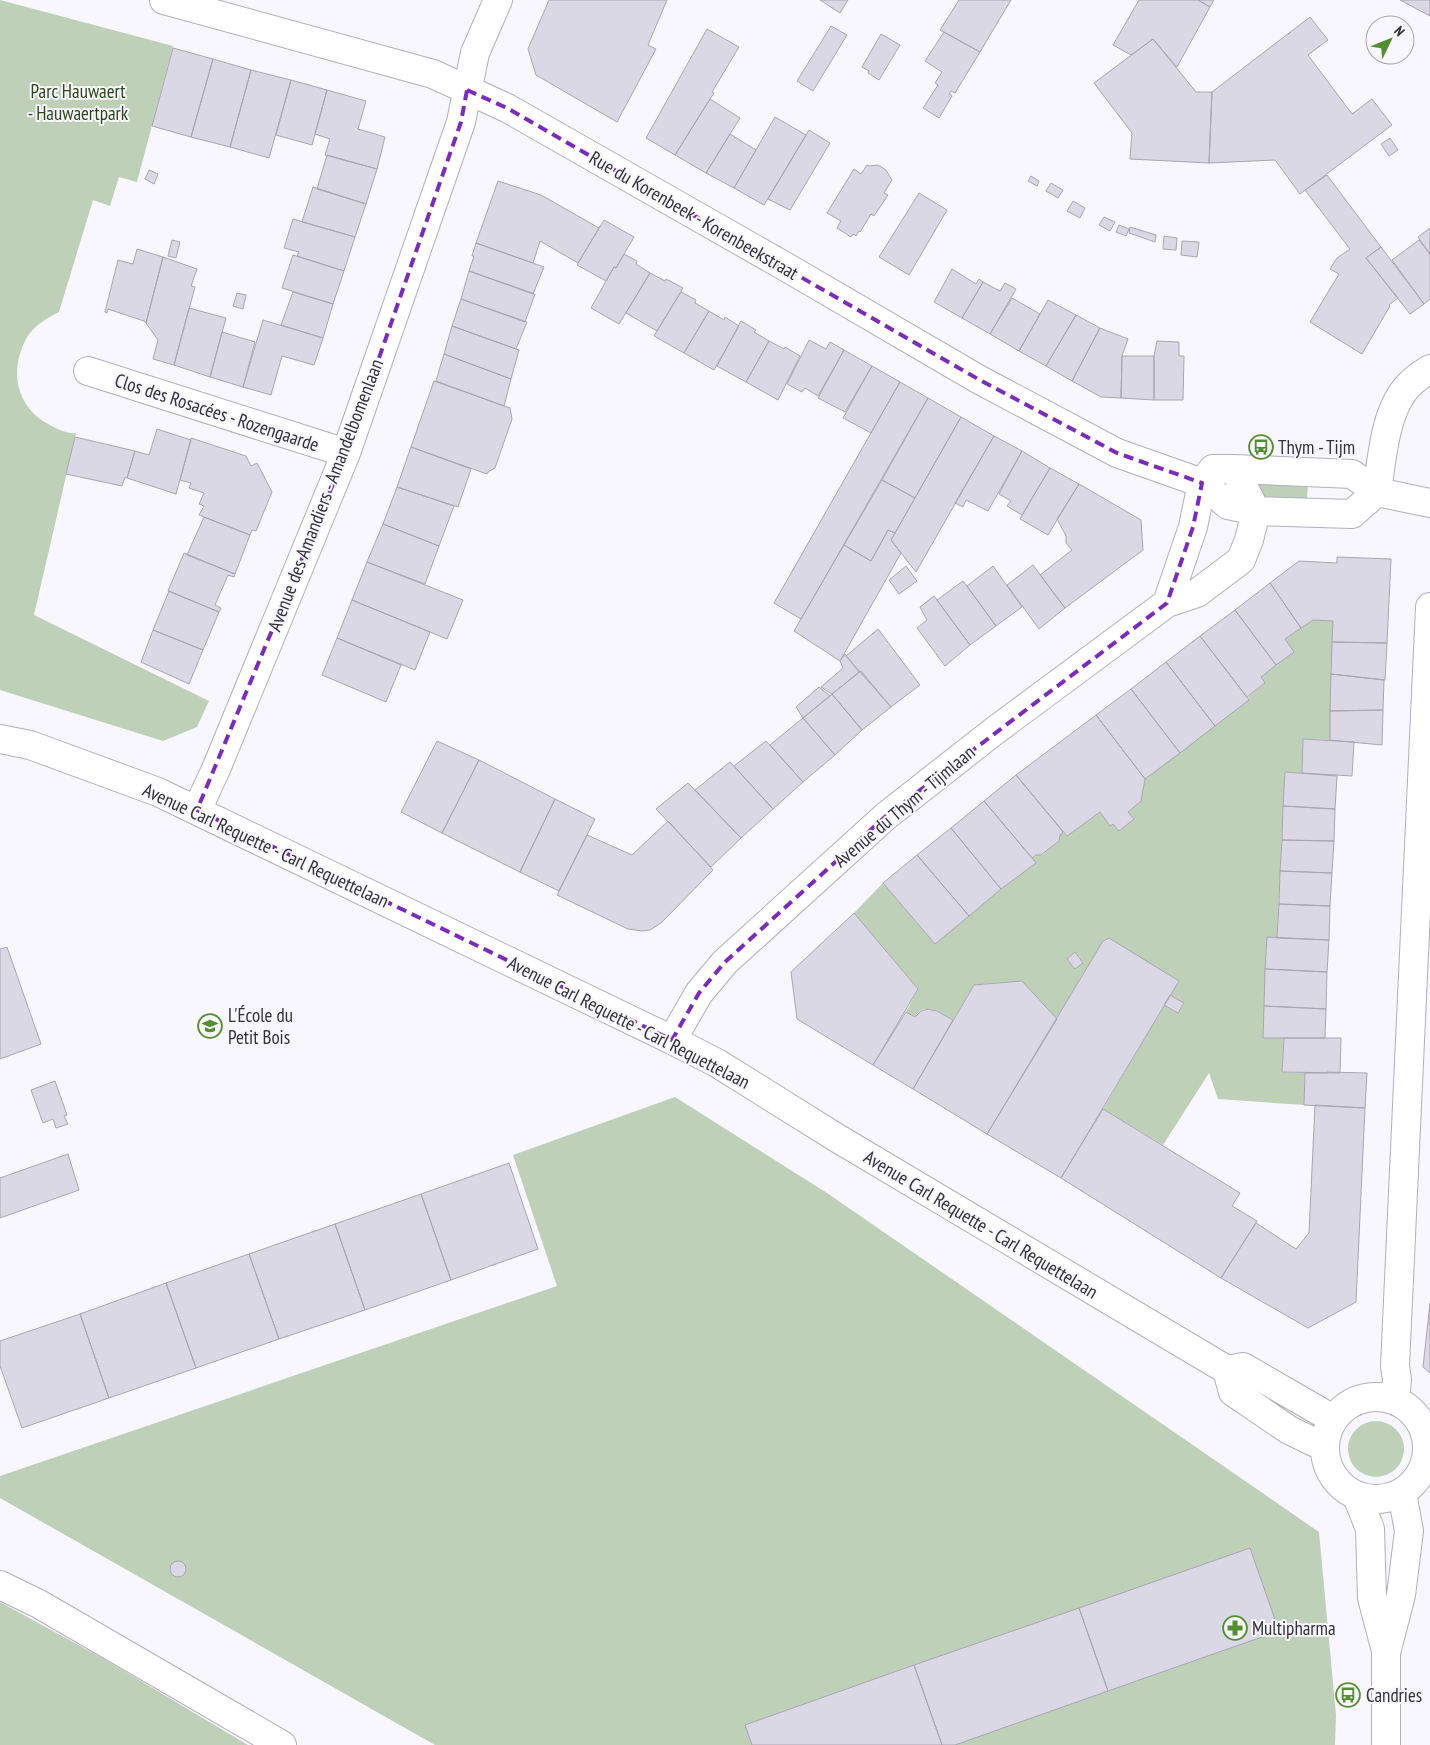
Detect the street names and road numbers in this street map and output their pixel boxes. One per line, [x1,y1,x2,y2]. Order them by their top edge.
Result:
street label: Rue du Korenbeek - Korenbeekstraat [585,145,804,285]
street label: Avenue des Amandiers - Amandelbomenlaan [262,356,388,634]
street label: Clos des Rosacées - Rozengaarde [112,368,322,456]
street label: Avenue du Thym - Tijmlaan [828,740,980,872]
street label: Avenue Carl Requette - Carl Requettelaan [139,777,393,913]
street label: Avenue Carl Requette - Carl Requettelaan [504,950,754,1094]
street label: Avenue Carl Requette - Carl Requettelaan [860,1145,1102,1303]

